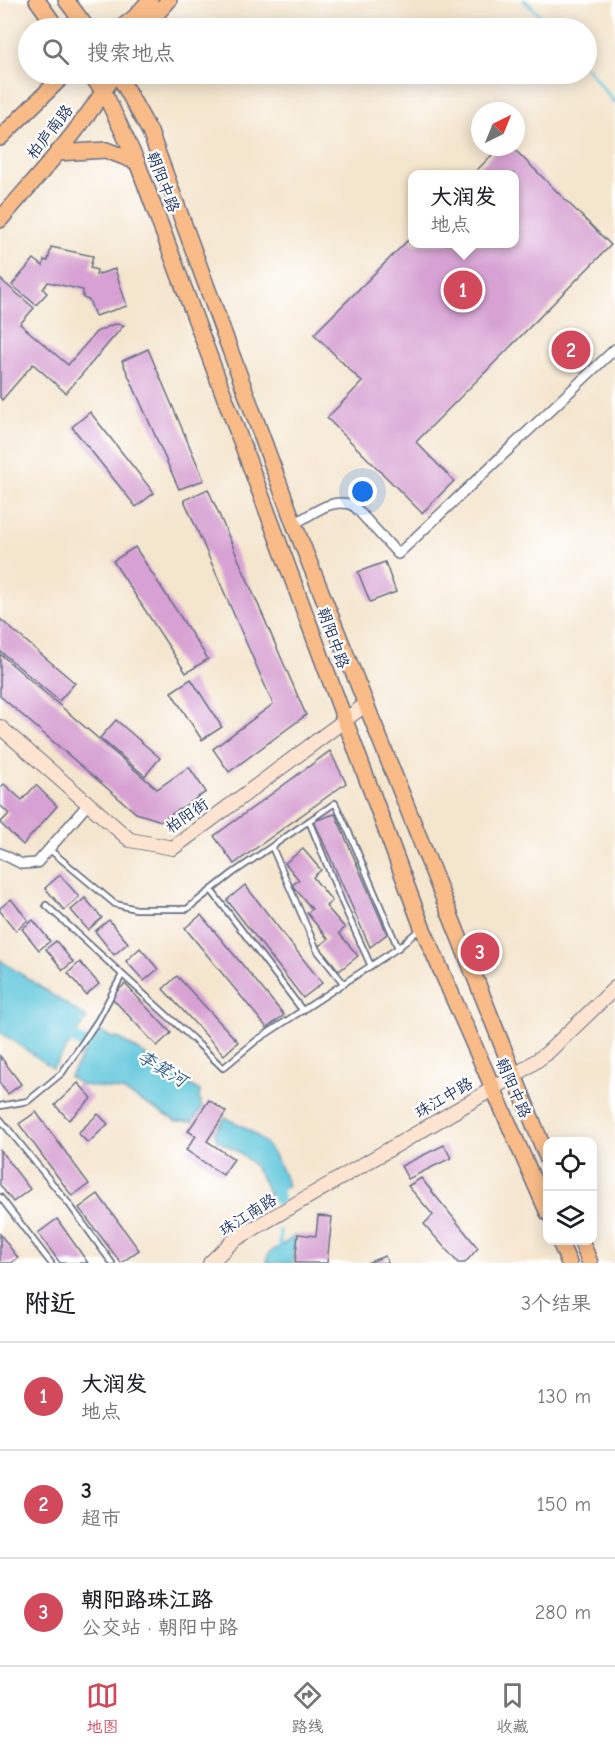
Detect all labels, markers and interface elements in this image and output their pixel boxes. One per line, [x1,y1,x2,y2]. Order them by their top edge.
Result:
search box [18,18,597,84]
icon: search [39,35,72,68]
text: 搜索地点 [87,40,175,66]
street label: 柏庐南路 [23,101,77,163]
north arrow [471,102,525,156]
street label: 朝阳中路 [143,149,183,215]
popup [408,170,519,248]
text: 大润发 [430,184,497,210]
text: 地点 [430,213,470,236]
pin: 1 [444,268,482,312]
pin: 2 [552,328,590,372]
your location [348,477,377,506]
street label: 朝阳中路 [314,605,352,671]
street label: 柏阳街 [162,795,212,837]
pin: 3 [460,930,500,974]
water label: 李箕河 [133,1046,193,1093]
street label: 朝阳中路 [492,1055,534,1121]
street label: 珠江中路 [412,1074,476,1122]
map controls [543,1137,597,1245]
button: locate [543,1137,597,1191]
street label: 珠江南路 [216,1190,280,1240]
button: layers [543,1191,597,1245]
text: 附近 [24,1289,76,1319]
text: 3个结果 [521,1292,591,1315]
text: 大润发 [81,1371,147,1397]
text: 1 [40,1385,47,1408]
text: 130 m [538,1385,591,1408]
text: 地点 [81,1400,121,1423]
text: 3 [81,1478,92,1504]
text: 2 [39,1493,48,1516]
text: 150 m [537,1493,591,1516]
text: 超市 [81,1507,121,1530]
text: 朝阳路珠江路 [81,1587,213,1613]
text: 3 [39,1601,48,1624]
text: 280 m [535,1601,591,1624]
text: 公交站 · 朝阳中路 [81,1616,238,1639]
tab: 地图 [86,1679,119,1737]
tab: 路线 [291,1679,324,1737]
tab: 收藏 [496,1679,529,1737]

